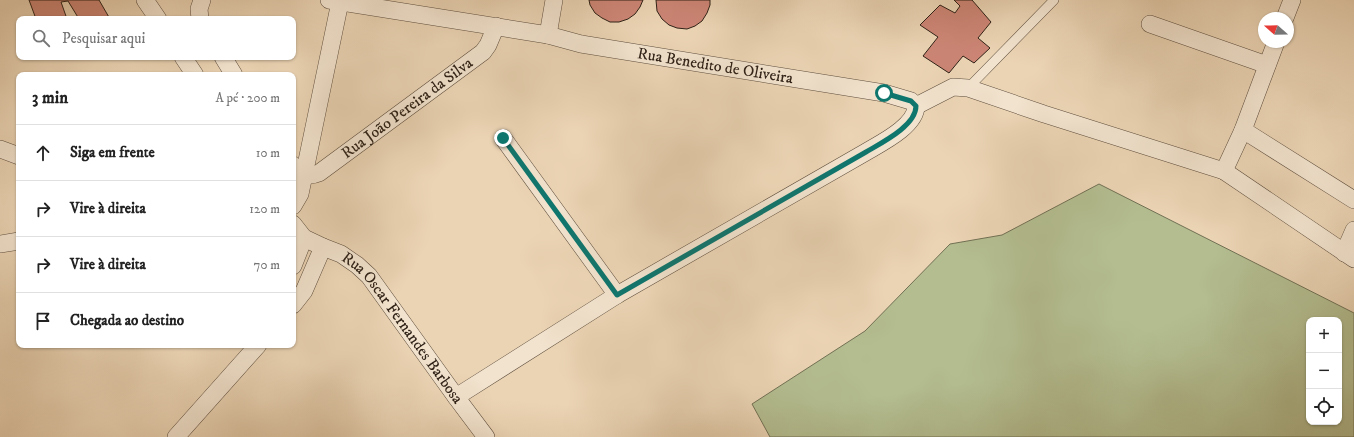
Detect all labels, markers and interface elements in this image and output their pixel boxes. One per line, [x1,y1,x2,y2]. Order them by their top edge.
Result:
north arrow [1258,12,1294,48]
search box [16,16,296,60]
icon: search [30,27,52,49]
text: Pesquisar aqui [62,29,145,48]
street label: Rua Benedito de Oliveira [636,43,795,88]
street label: Rua João Pereira da Silva [337,53,477,163]
route start [875,84,893,102]
text: 3 min [32,87,68,109]
text: A pé · 200 m [215,90,280,106]
route end [494,129,512,147]
icon: ahead [32,142,54,164]
text: Siga em frente [70,143,155,162]
text: 10 m [256,145,280,161]
icon: right [32,198,54,220]
text: Vire à direita [70,199,146,218]
text: 120 m [249,201,280,217]
street label: Rua Oscar Fernandes Barbosa [338,248,468,408]
icon: right [32,254,54,276]
text: Vire à direita [70,255,146,274]
text: 70 m [254,257,280,273]
icon: arrive [32,310,54,332]
text: Chegada ao destino [70,311,184,330]
map controls [1306,317,1342,425]
button: + [1306,317,1342,353]
button: − [1306,353,1342,389]
button: locate [1306,389,1342,425]

